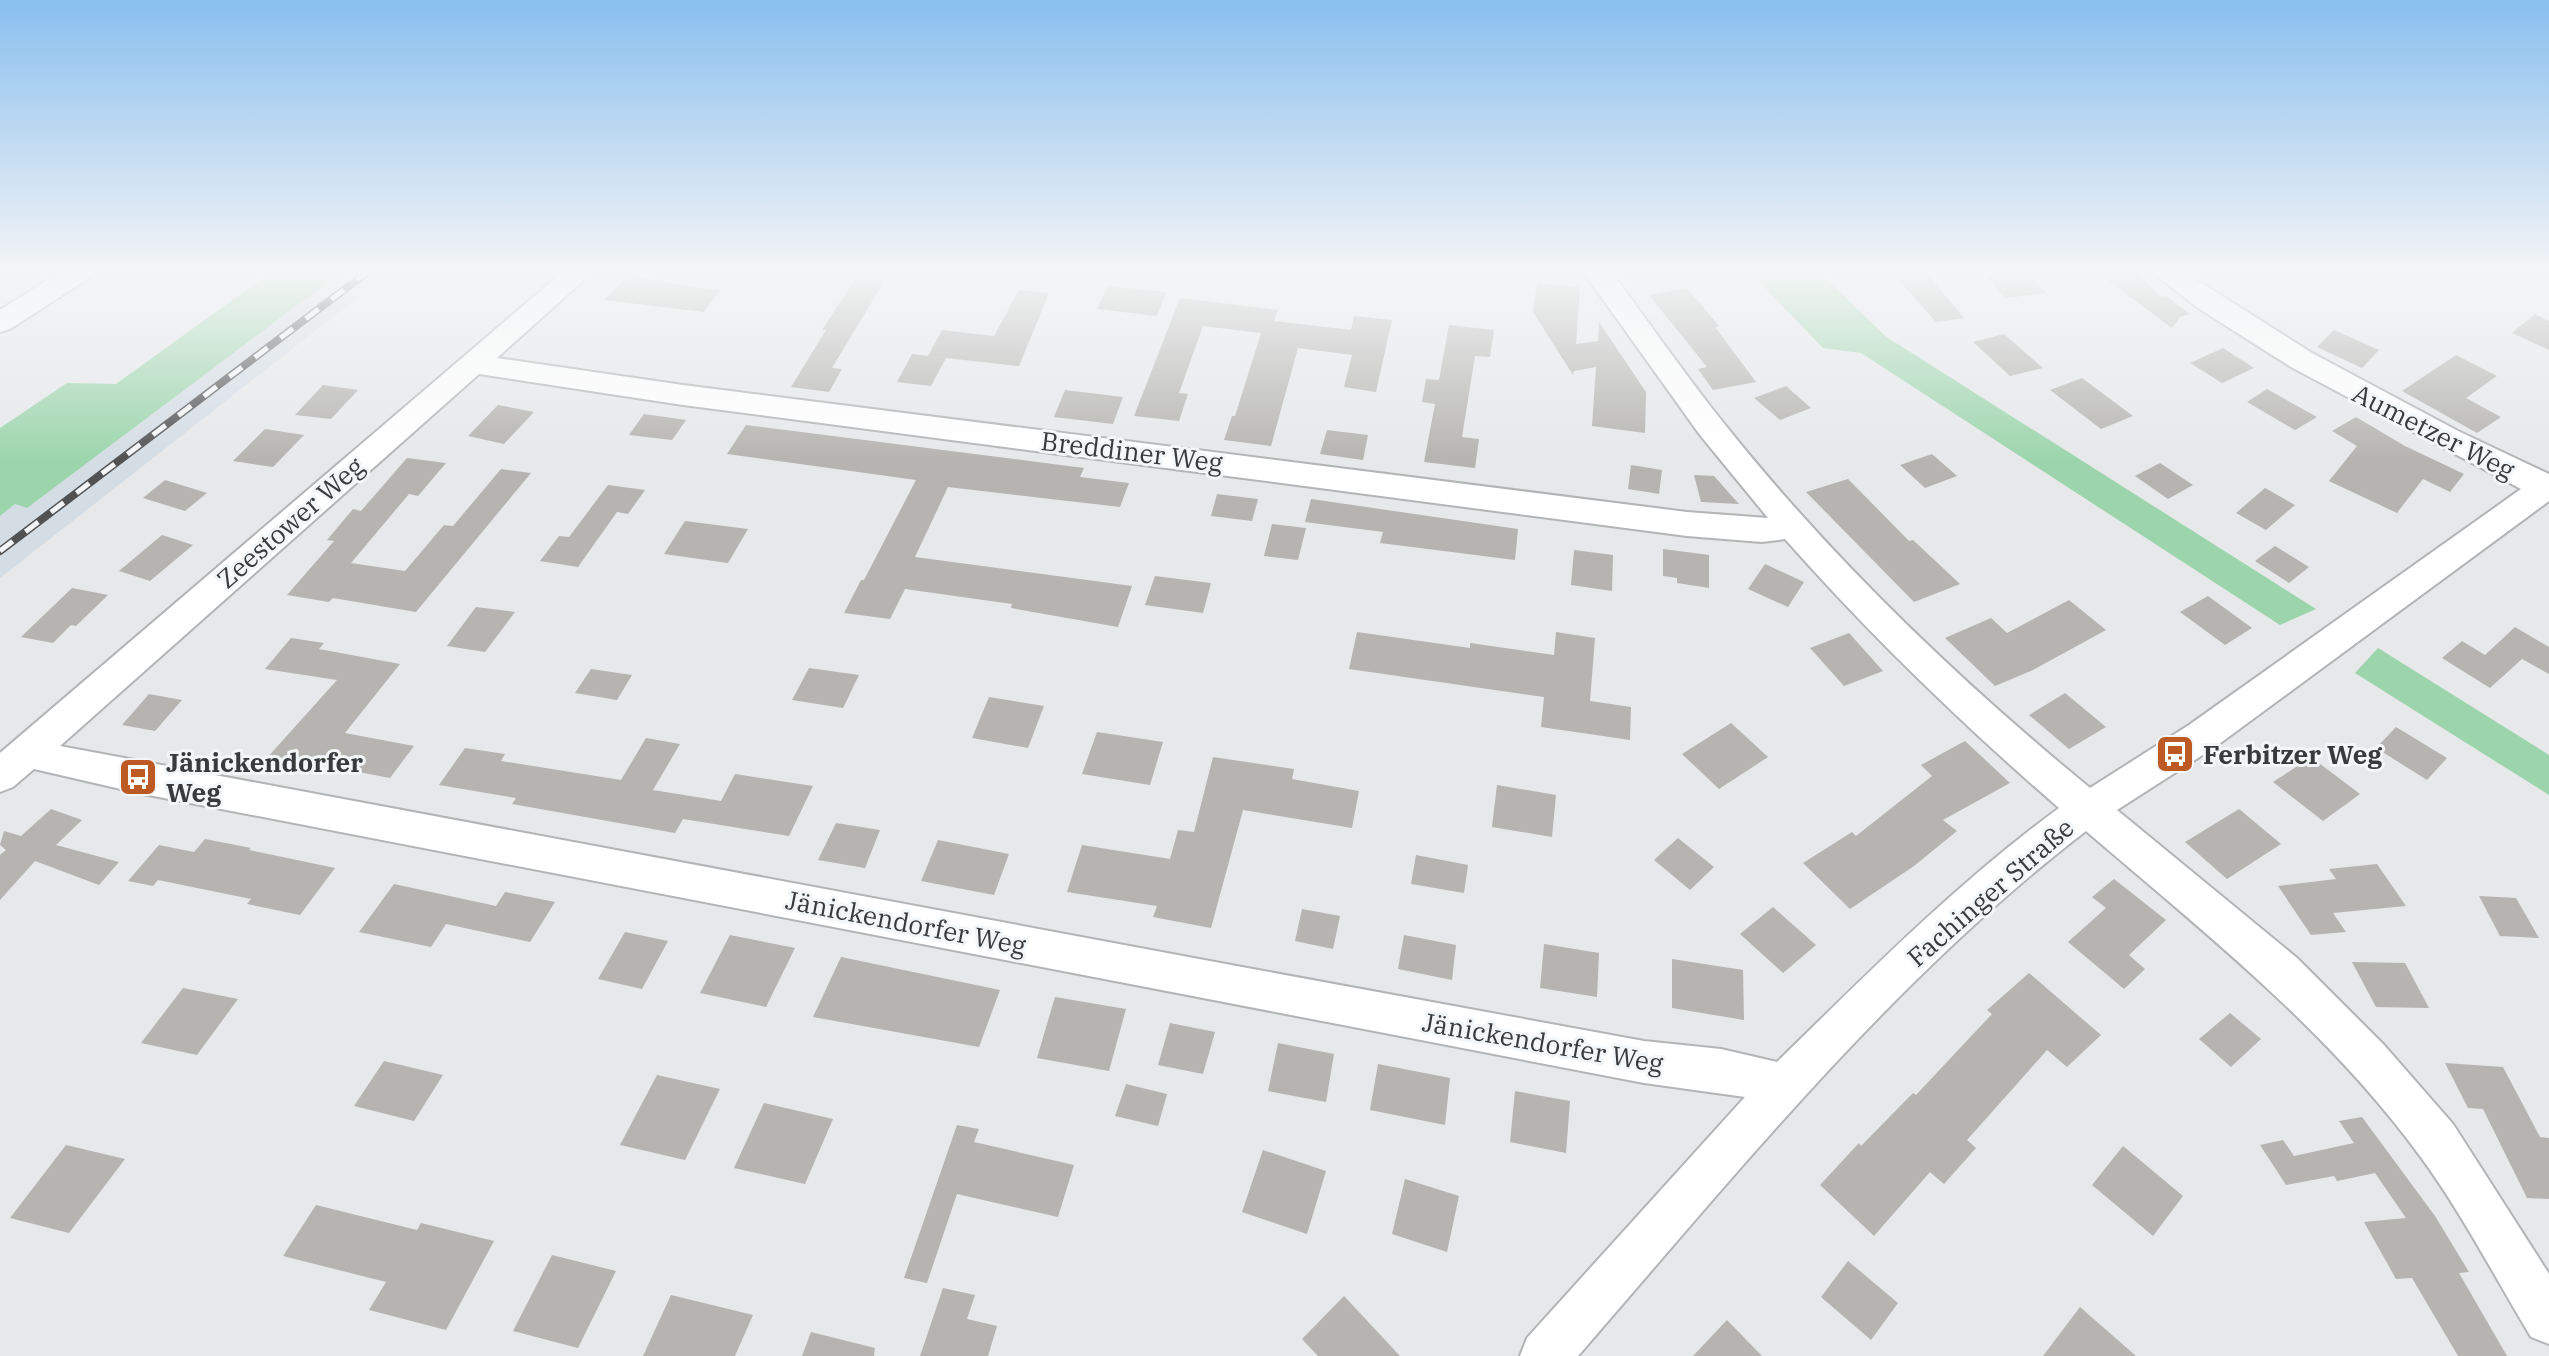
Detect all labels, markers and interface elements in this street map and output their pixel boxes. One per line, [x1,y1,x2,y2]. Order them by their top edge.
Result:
street label: Aumetzer Weg [2347,375,2521,487]
street label: Breddiner Weg [1039,423,1225,479]
street label: Zeestower Weg [209,449,371,595]
bus stop icon: Ferbitzer Weg [2154,733,2196,775]
place label: Ferbitzer Weg [2203,737,2382,771]
place label: Jänickendorfer Weg [166,745,363,809]
bus stop icon: Jänickendorfer Weg [117,756,159,798]
street label: Fachinger Straße [1900,810,2080,974]
street label: Jänickendorfer Weg [783,882,1029,962]
street label: Jänickendorfer Weg [1420,1004,1666,1080]

